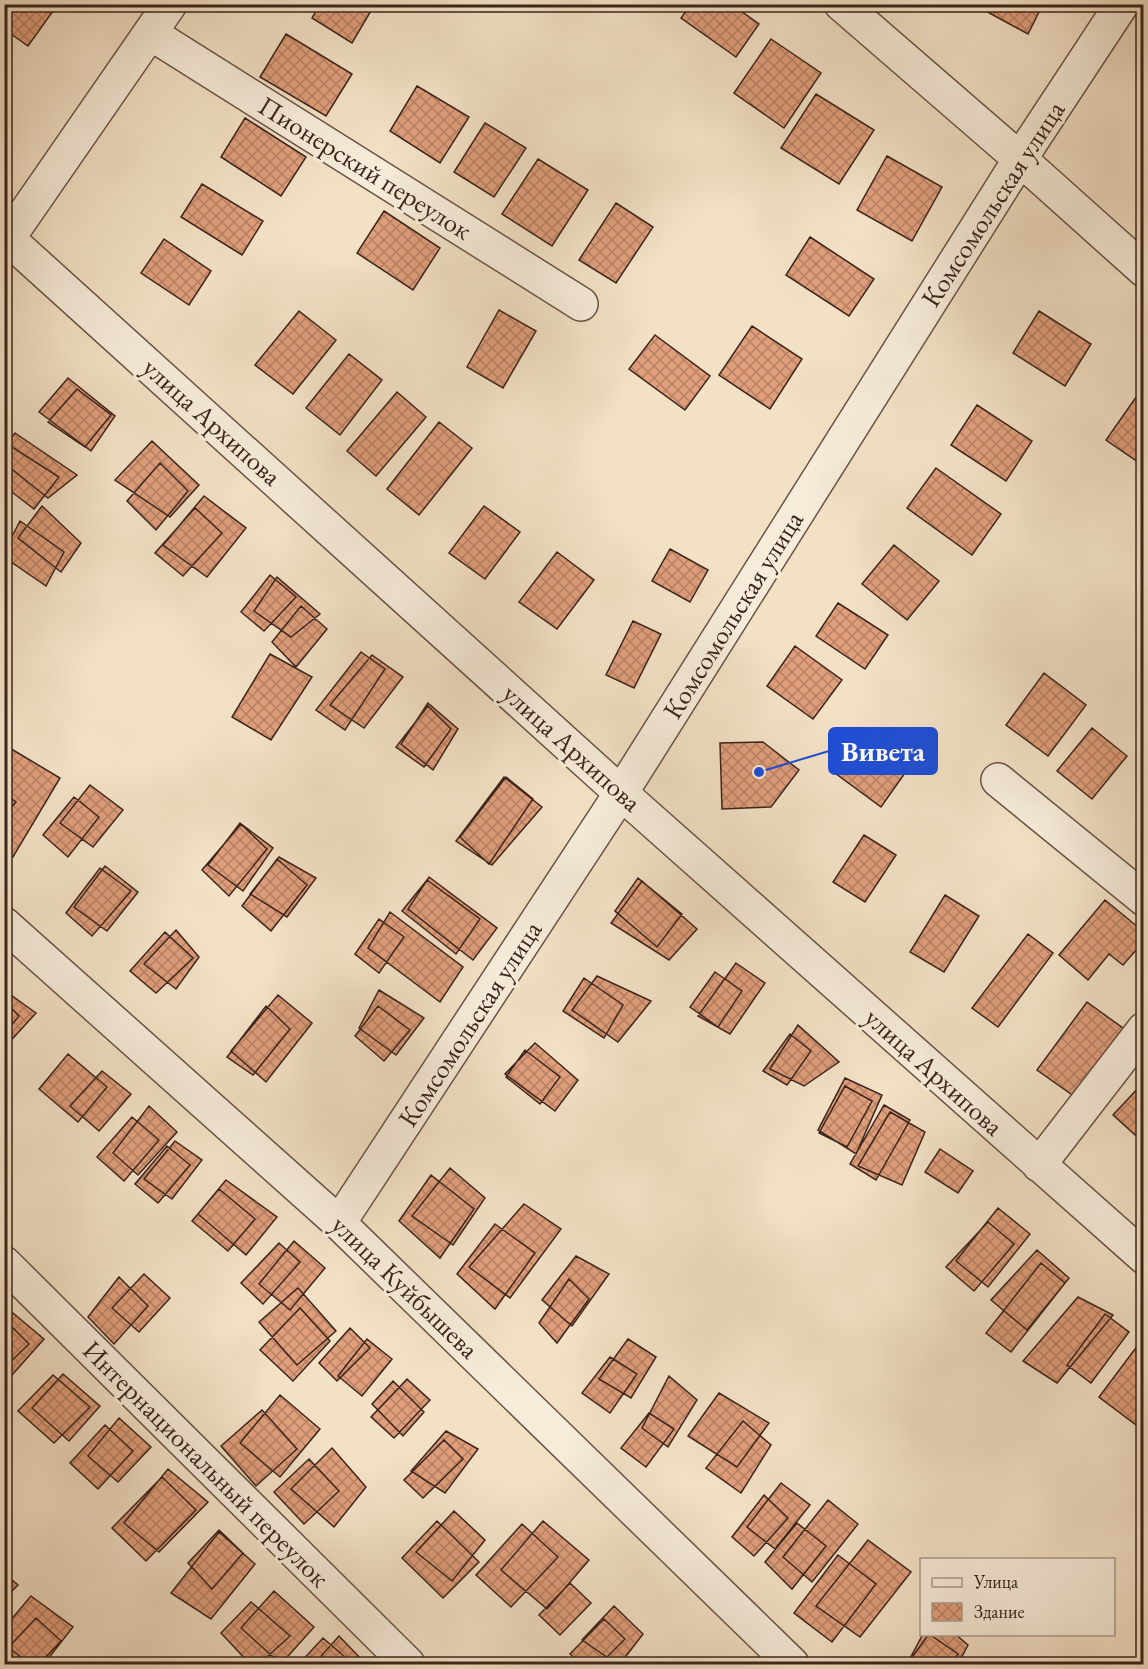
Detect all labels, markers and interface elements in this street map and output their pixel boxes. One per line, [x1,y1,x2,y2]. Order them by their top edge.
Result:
street label: Пионерский переулок [252,88,479,247]
street label: Комсомольская улица [913,94,1072,313]
street label: улица Архипова [136,350,289,493]
street label: Комсомольская улица [655,504,811,725]
street label: улица Архипова [496,676,649,819]
callout: Вивета [829,728,937,774]
text: Вивета [841,733,926,769]
street label: Комсомольская улица [390,914,549,1133]
street label: улица Архипова [858,1000,1011,1143]
street label: улица Куйбышева [324,1207,487,1366]
street label: Интернациональный переулок [75,1333,337,1595]
legend [920,1558,1115,1636]
text: Улица [973,1570,1019,1593]
text: Здание [974,1600,1024,1623]

